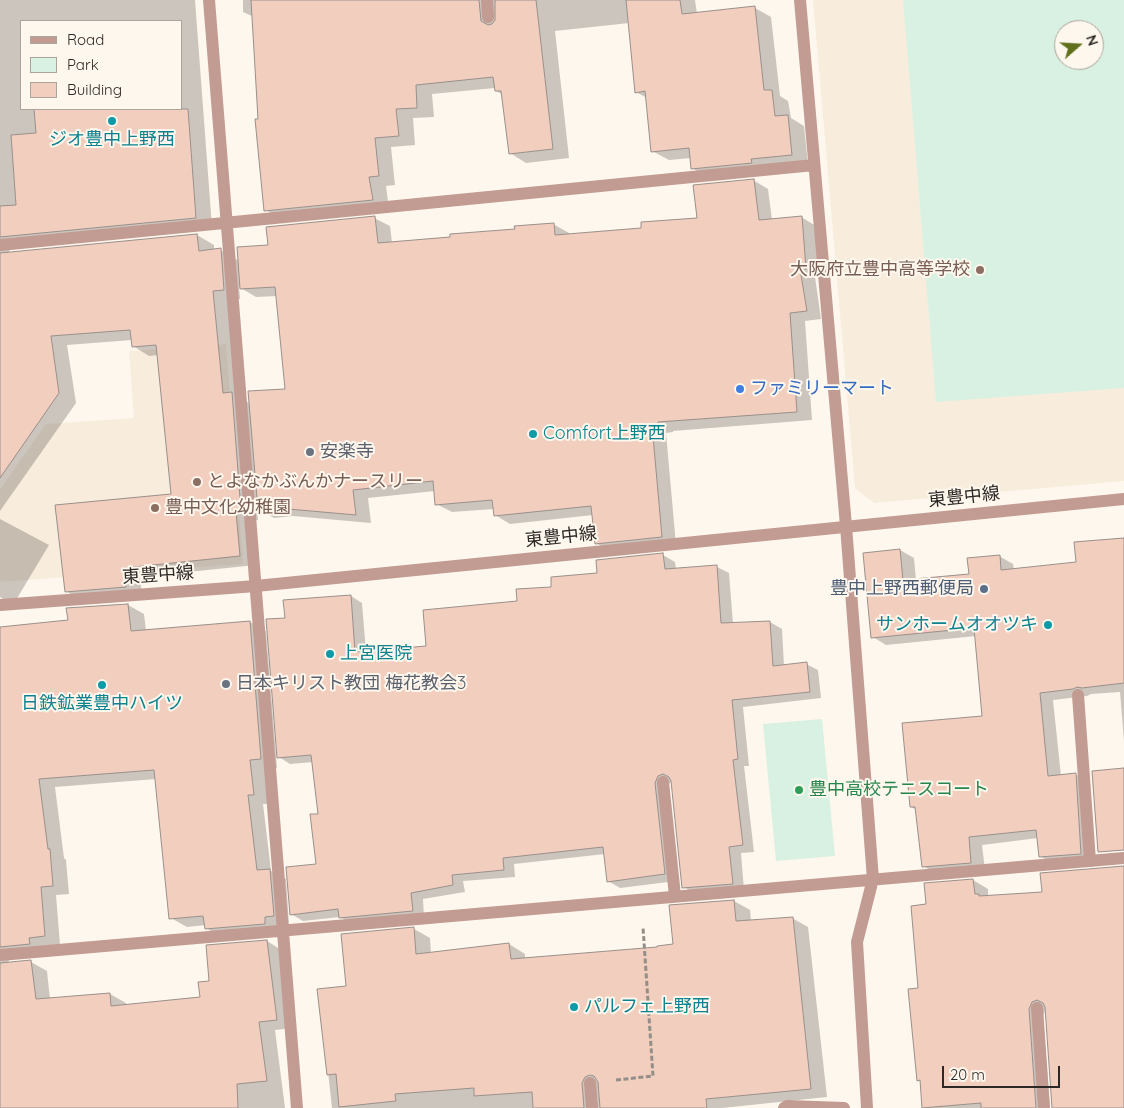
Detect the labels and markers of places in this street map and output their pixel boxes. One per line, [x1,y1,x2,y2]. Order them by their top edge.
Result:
marker: ジオ豊中上野西 [106,115,118,127]
place label: ジオ豊中上野西 [49,129,175,151]
place label: 大阪府立豊中高等学校 [790,259,970,281]
marker: 大阪府立豊中高等学校 [974,264,986,276]
place label: ファミリーマート [750,378,894,400]
marker: ファミリーマート [734,383,746,395]
place label: Comfort上野西 [543,423,666,445]
marker: Comfort上野西 [527,428,539,440]
place label: 安楽寺 [320,441,374,463]
marker: 安楽寺 [304,446,316,458]
place label: とよなかぶんかナースリー [207,471,423,493]
marker: とよなかぶんかナースリー [191,476,203,488]
place label: 豊中文化幼稚園 [165,497,291,519]
marker: 豊中文化幼稚園 [149,502,161,514]
place label: 豊中上野西郵便局 [830,578,974,600]
marker: 豊中上野西郵便局 [978,583,990,595]
place label: サンホームオオツキ [876,614,1038,636]
marker: サンホームオオツキ [1042,619,1054,631]
place label: 上宮医院 [340,643,412,665]
marker: 上宮医院 [324,648,336,660]
place label: 日本キリスト教団 梅花教会3 [236,673,466,695]
marker: 日本キリスト教団 梅花教会3 [220,678,232,690]
marker: 日鉄鉱業豊中ハイツ [96,679,108,691]
place label: 日鉄鉱業豊中ハイツ [21,693,183,715]
place label: 豊中高校テニスコート [809,779,989,801]
marker: 豊中高校テニスコート [793,784,805,796]
place label: パルフェ上野西 [584,996,710,1018]
marker: パルフェ上野西 [568,1001,580,1013]

